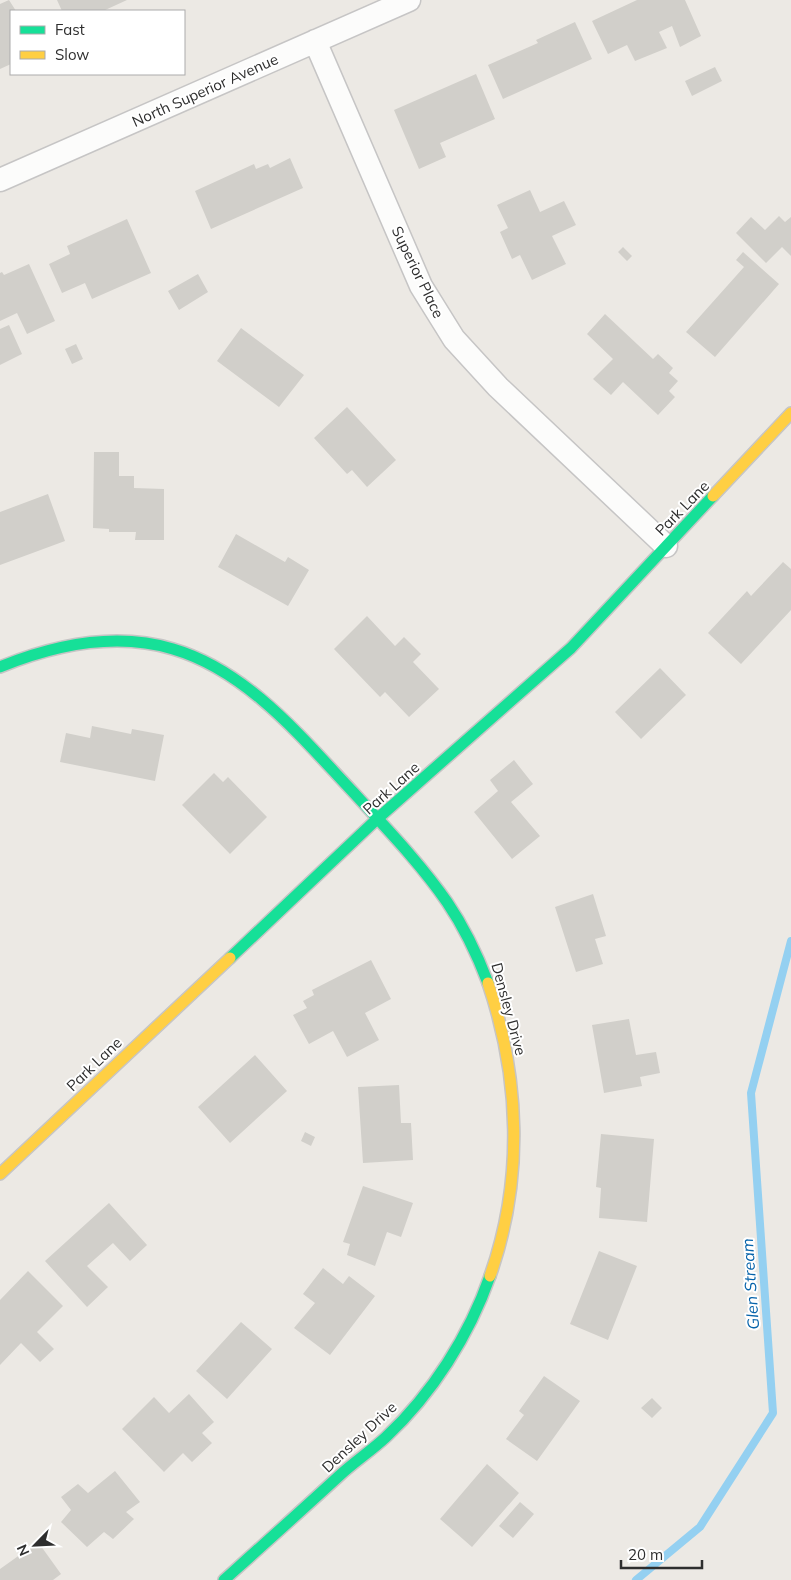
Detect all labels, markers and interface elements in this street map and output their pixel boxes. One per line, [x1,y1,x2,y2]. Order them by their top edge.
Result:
legend [10,10,185,75]
text: Fast [55,20,85,39]
text: Slow [55,45,89,64]
street label: North Superior Avenue [129,49,281,131]
street label: Superior Place [388,223,448,321]
street label: Park Lane [651,476,713,540]
street label: Park Lane [359,758,423,818]
street label: Densley Drive [487,960,531,1058]
street label: Park Lane [62,1033,126,1095]
water label: Glen Stream [737,1238,763,1330]
street label: Densley Drive [318,1398,400,1476]
north arrow [10,1520,60,1570]
scale bar [621,1538,702,1570]
text: N [13,1542,33,1559]
text: 20 m [628,1545,663,1564]

